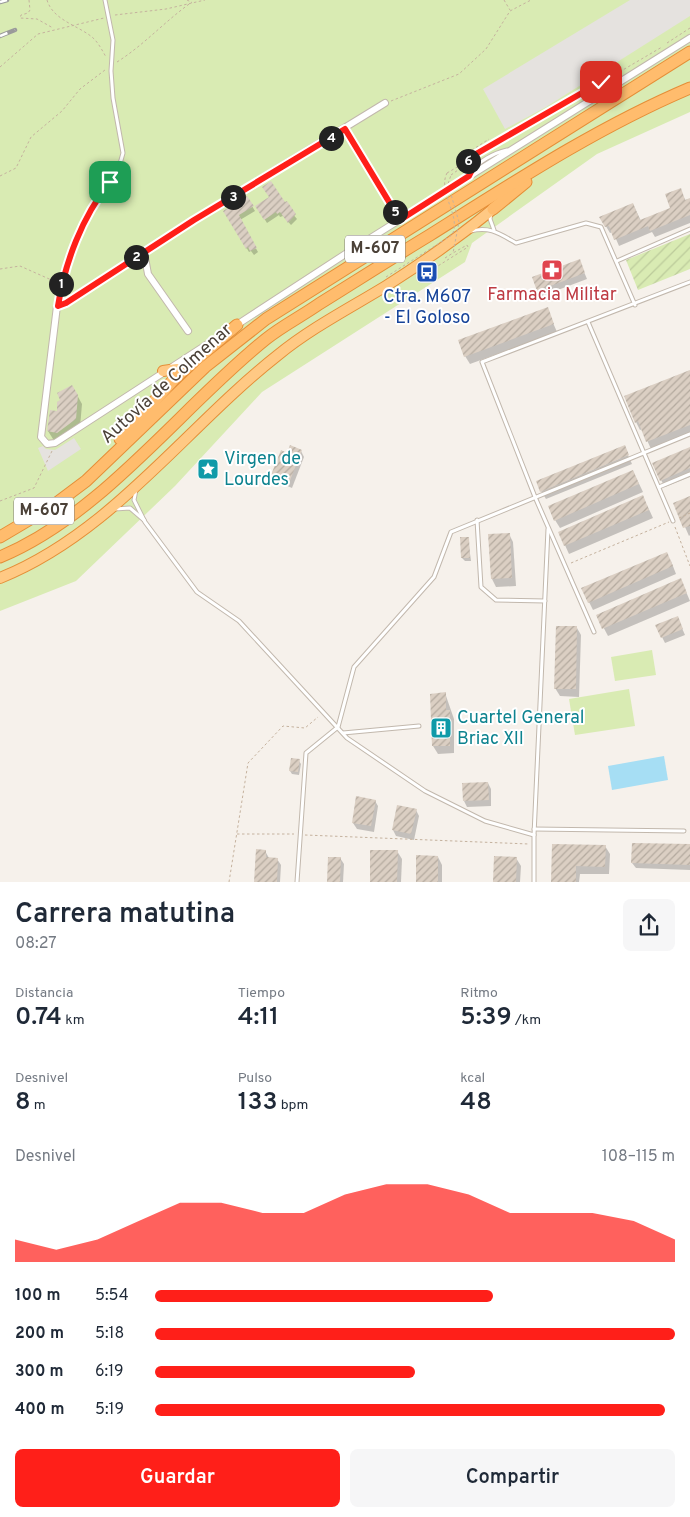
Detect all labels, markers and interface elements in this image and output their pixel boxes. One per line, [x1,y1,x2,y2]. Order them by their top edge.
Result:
pin [580,61,622,103]
icon: check [587,68,615,96]
pin: 4 [318,126,344,150]
text: 4 [327,130,336,147]
pin: 6 [456,148,480,174]
text: 6 [464,153,473,170]
pin [89,161,131,203]
icon: arrive [96,168,124,196]
pin: 3 [220,184,246,210]
text: 3 [229,189,238,206]
pin: 5 [382,200,408,224]
text: 5 [391,204,400,221]
road number: M-607 [345,235,405,262]
pin: 2 [124,244,148,270]
text: 2 [132,249,141,266]
pharmacy icon: Farmacia Militar [540,258,564,282]
bus stop icon: Ctra. M607 - El Goloso [415,260,439,284]
pin: 1 [48,272,74,296]
text: 1 [59,276,64,293]
place label: Farmacia Militar [487,284,617,307]
place label: Ctra. M607 - El Goloso [383,286,471,330]
street label: Autovía de Colmenar [96,319,238,449]
place label: Virgen de Lourdes [224,448,301,492]
place icon: Virgen de Lourdes [196,457,220,481]
road number: M-607 [14,498,74,524]
place label: Cuartel General Briac XII [457,707,584,751]
building icon: Cuartel General Briac XII [429,716,453,740]
text: Carrera matutina [15,897,235,933]
button: share [623,899,675,951]
text: 08:27 [15,934,57,954]
text: Distancia [15,985,73,1002]
text: Tiempo [238,985,285,1002]
text: Ritmo [460,985,498,1002]
text: 0.74 [15,1002,62,1034]
text: 4:11 [238,1002,279,1034]
text: 5:39 [460,1002,512,1034]
text: km [62,1012,85,1029]
text: /km [512,1012,541,1029]
text: Desnivel [15,1070,68,1087]
text: Pulso [238,1070,272,1087]
text: kcal [460,1070,485,1087]
text: 8 [15,1087,31,1119]
text: 133 [238,1087,277,1119]
text: 48 [460,1087,492,1119]
text: m [31,1097,46,1114]
text: bpm [277,1097,308,1114]
text: Desnivel [15,1147,76,1167]
text: 108–115 m [602,1147,675,1167]
text: 100 m [15,1286,61,1306]
text: 5:54 [95,1286,129,1306]
text: 200 m [15,1324,64,1344]
text: 5:18 [95,1324,124,1344]
text: 300 m [15,1362,63,1382]
text: 6:19 [95,1362,124,1382]
text: 400 m [15,1400,64,1420]
text: 5:19 [95,1400,124,1420]
button: Guardar [15,1449,340,1507]
button: Compartir [350,1449,675,1507]

